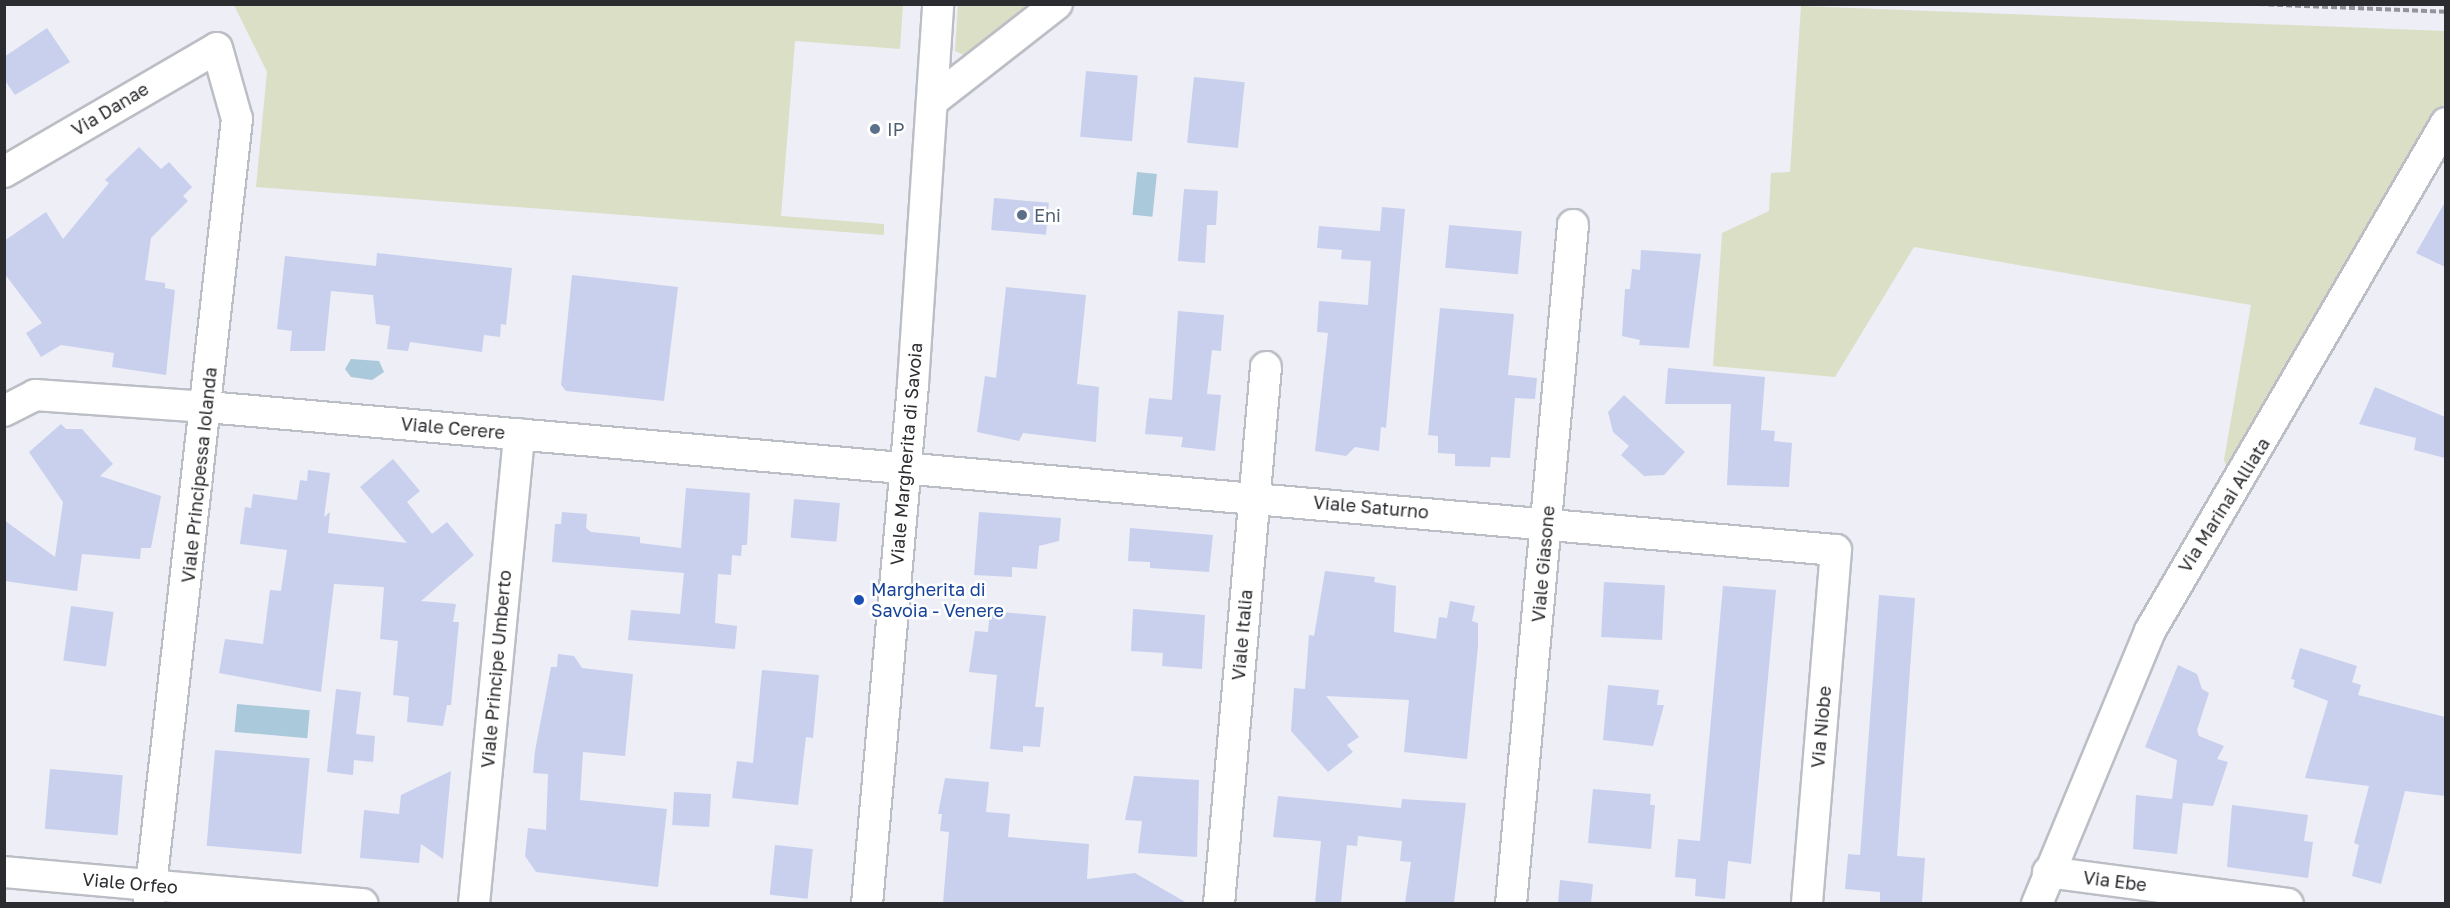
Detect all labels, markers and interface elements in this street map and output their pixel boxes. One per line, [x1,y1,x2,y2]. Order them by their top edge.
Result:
street label: Via Danae [68,78,152,140]
place label: IP [887,118,904,140]
marker: IP [868,122,882,136]
place label: Eni [1034,204,1061,226]
marker: Eni [1015,208,1029,222]
street label: Viale Margherita di Savoia [885,342,927,566]
street label: Viale Principessa Iolanda [177,366,221,584]
street label: Viale Cerere [400,413,506,443]
street label: Via Marinai Alliata [2174,434,2274,576]
street label: Viale Saturno [1312,491,1430,523]
street label: Viale Giasone [1527,505,1559,623]
street label: Viale Principe Umberto [477,569,515,769]
place label: Margherita di Savoia - Venere [871,579,1004,622]
street label: Viale Italia [1227,589,1257,681]
marker: Margherita di Savoia - Venere [852,593,866,607]
street label: Via Niobe [1807,685,1835,769]
street label: Via Ebe [2082,866,2148,896]
street label: Viale Orfeo [81,868,179,898]

